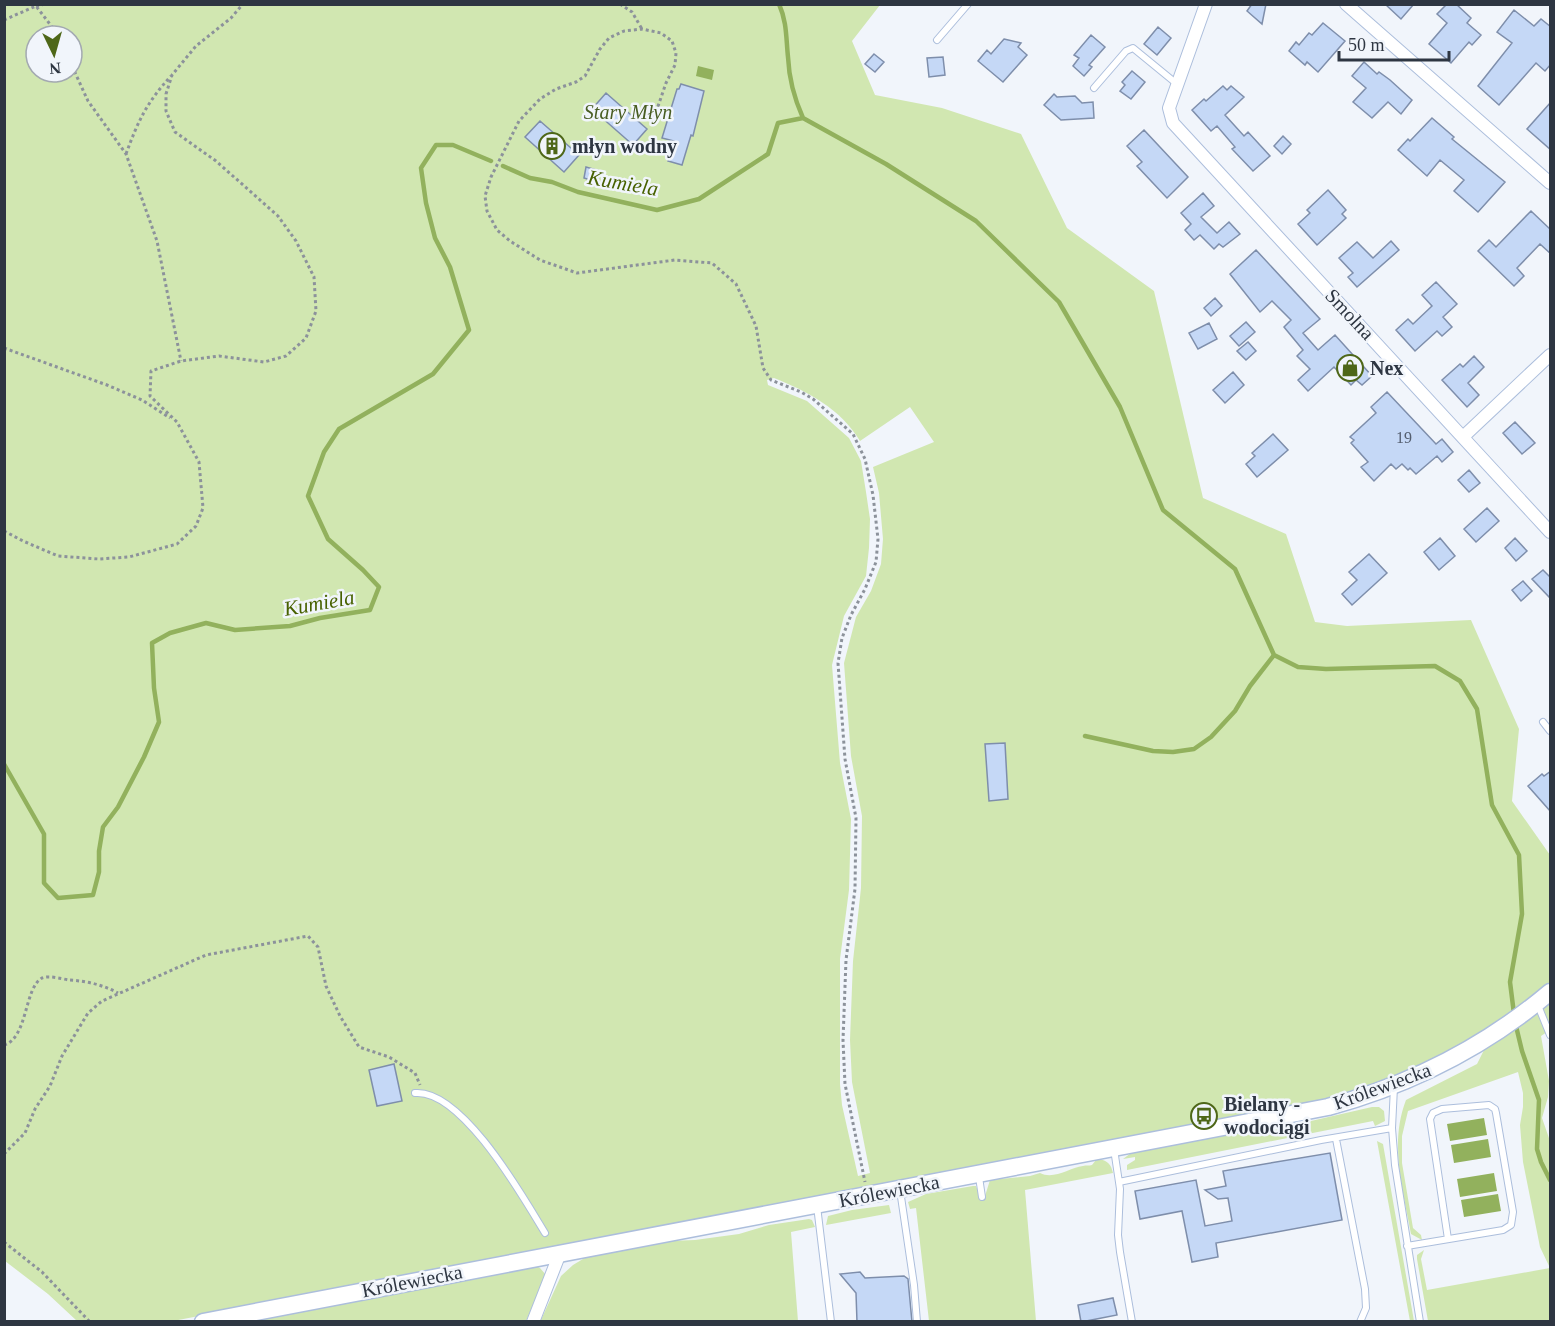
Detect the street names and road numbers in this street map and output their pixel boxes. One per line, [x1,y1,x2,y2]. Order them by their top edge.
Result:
street label: Smolna [1321,284,1379,344]
street label: Królewiecka [1330,1058,1434,1114]
street label: Królewiecka [837,1170,941,1212]
street label: Królewiecka [360,1260,464,1302]

